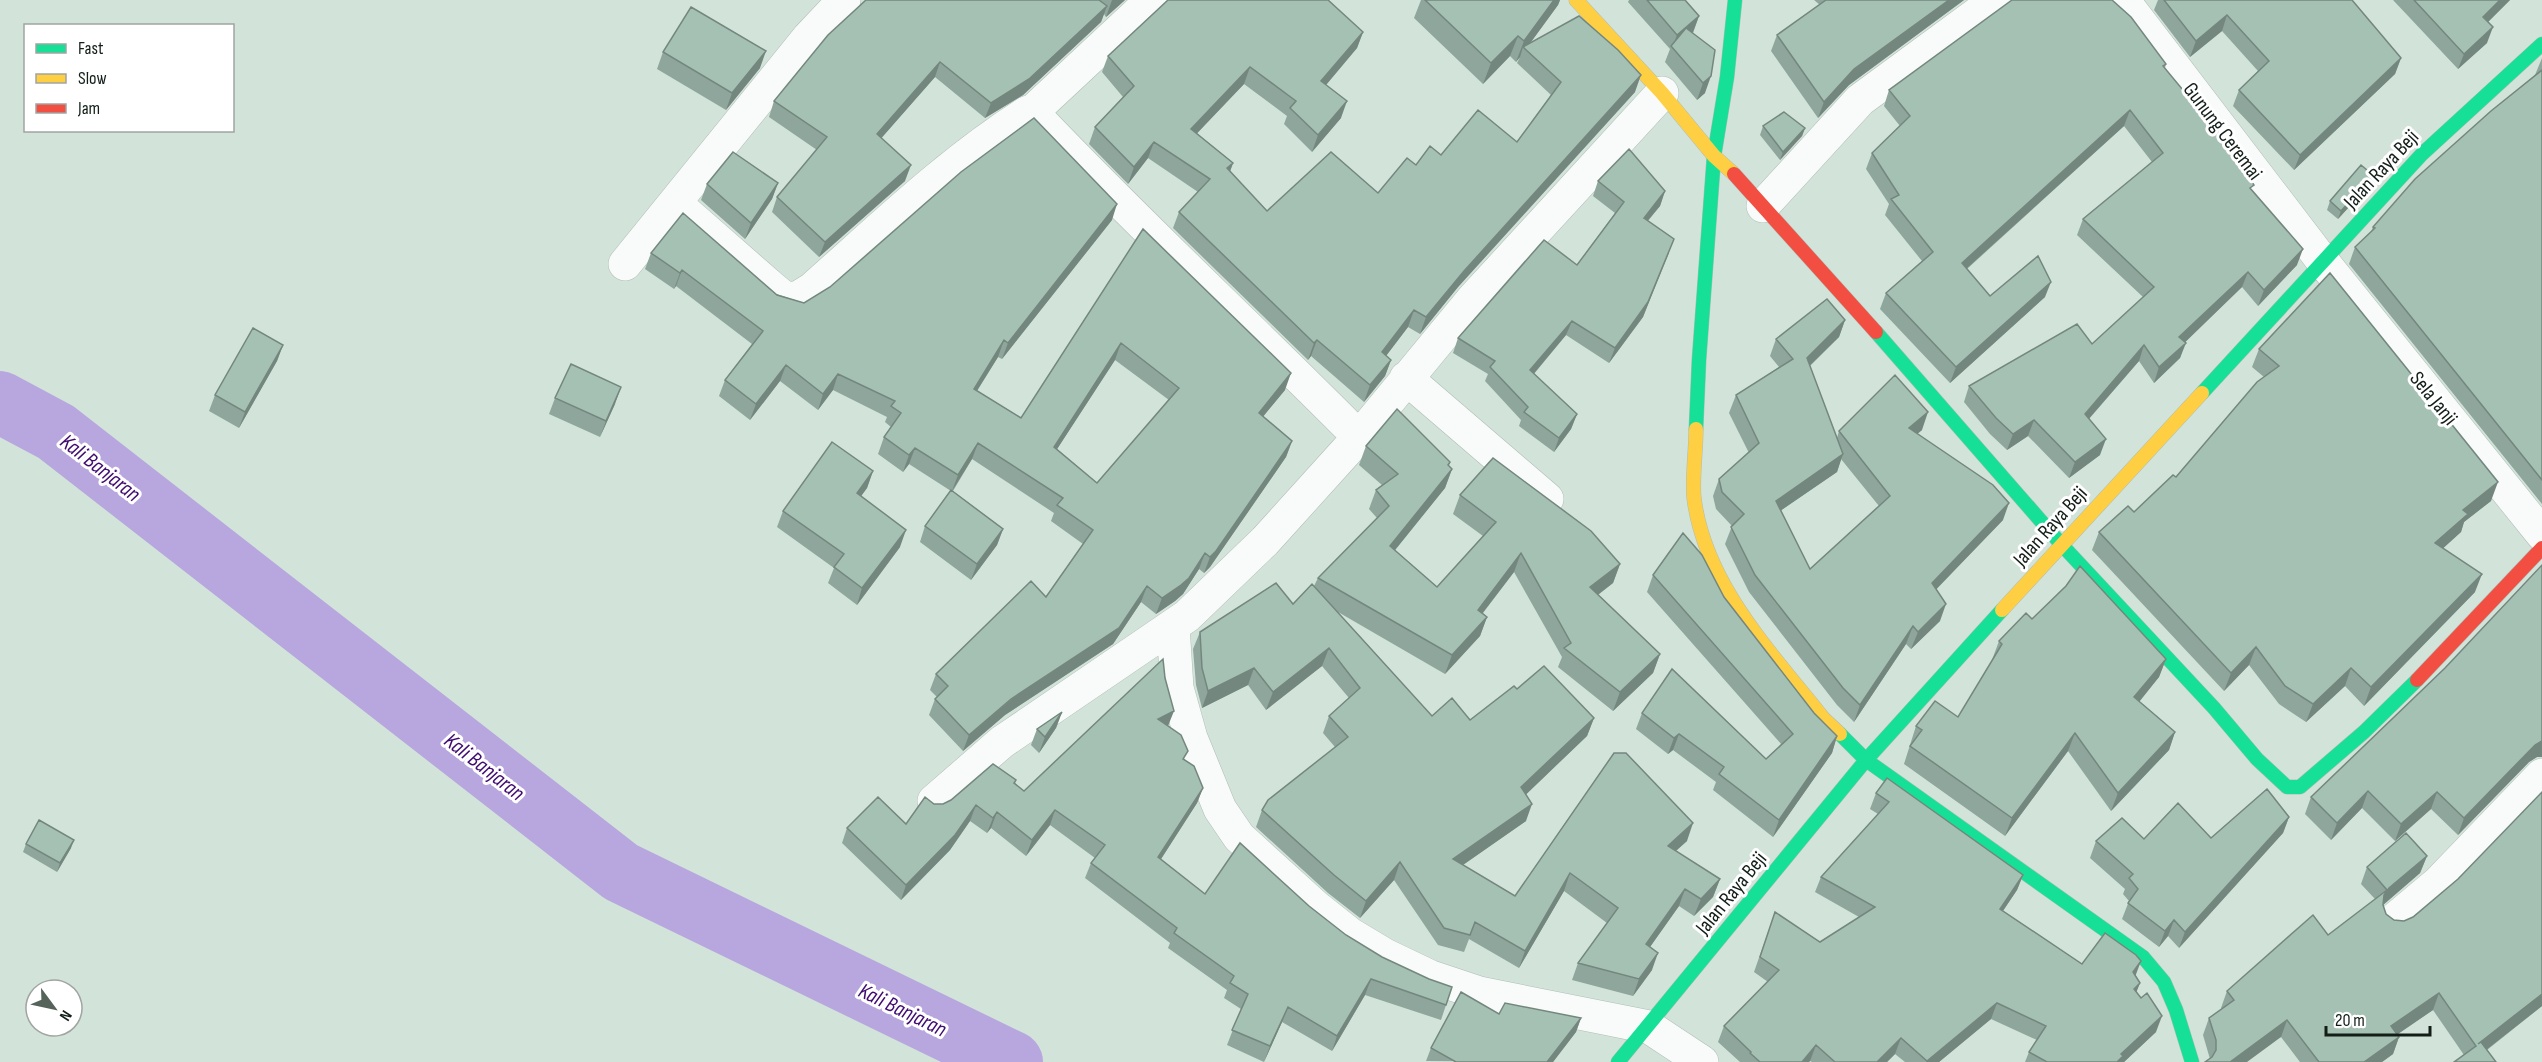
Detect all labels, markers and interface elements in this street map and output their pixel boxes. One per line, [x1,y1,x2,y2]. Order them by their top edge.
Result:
legend [24,24,234,132]
text: Fast [78,38,104,59]
text: Slow [78,68,107,89]
street label: Gunung Ceremai [2178,78,2267,185]
text: Jam [77,98,100,119]
street label: Jalan Raya Beji [2338,125,2424,215]
street label: Sela Janji [2404,366,2463,430]
water label: Kali Banjaran [54,428,146,508]
street label: Jalan Raya Beji [2007,481,2093,572]
water label: Kali Banjaran [438,727,530,807]
street label: Jalan Raya Beji [1690,847,1772,940]
water label: Kali Banjaran [854,977,951,1043]
north arrow [24,978,84,1038]
scale bar [2326,999,2430,1037]
text: N [55,1007,76,1024]
text: 20 m [2335,1010,2365,1031]

